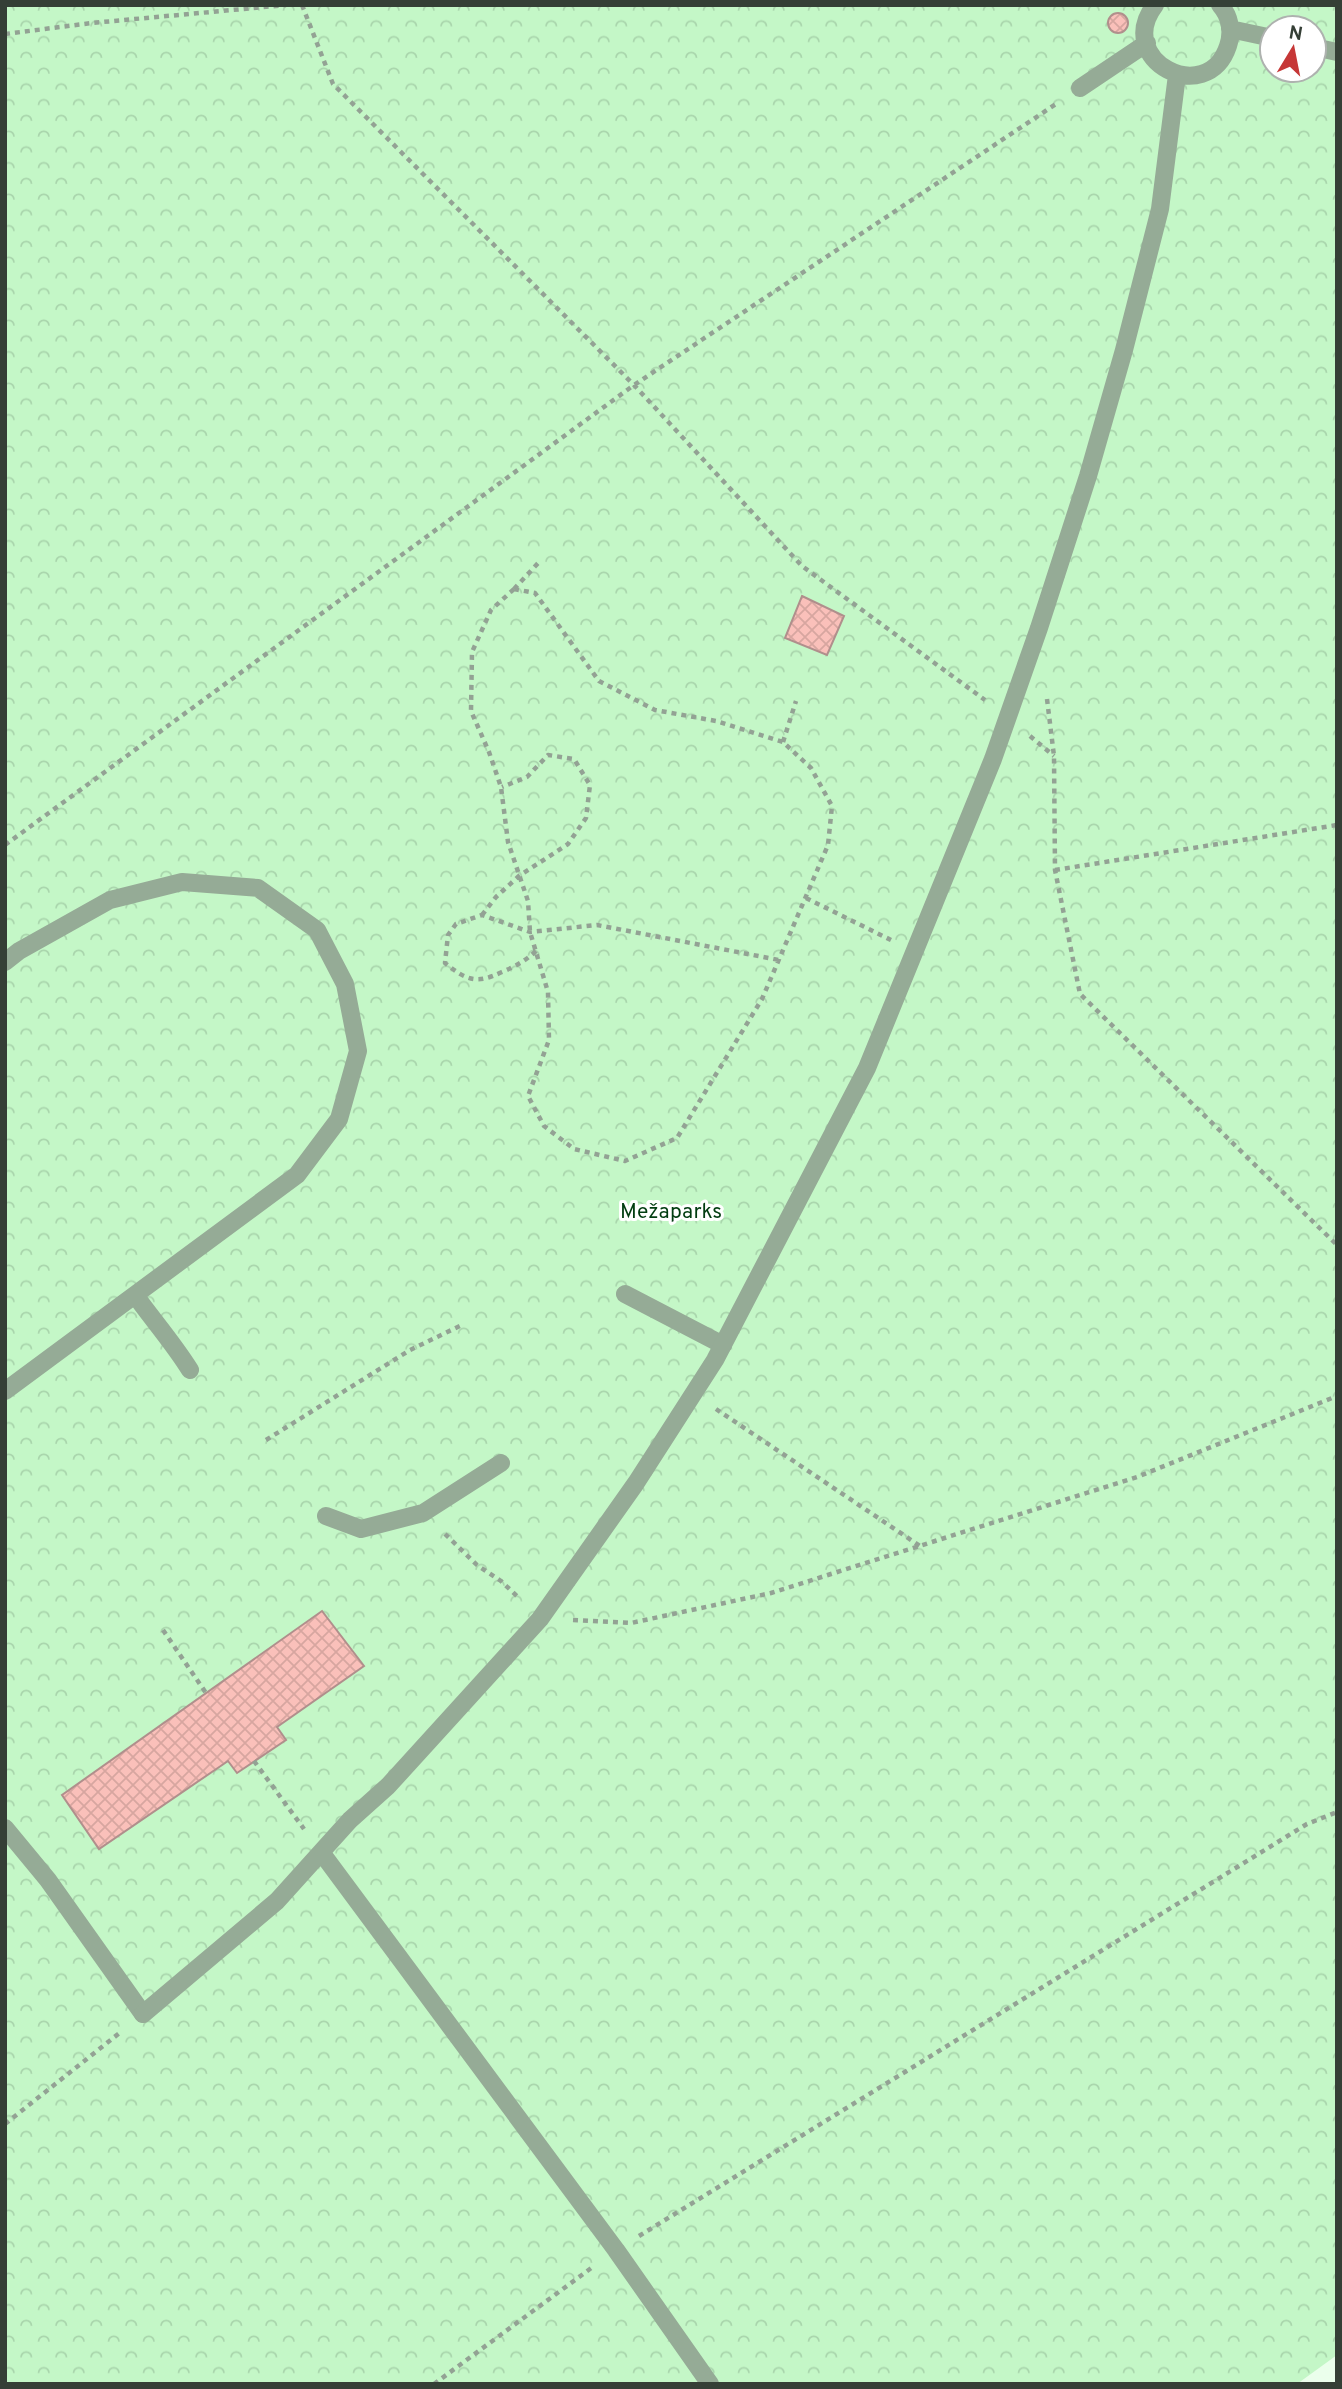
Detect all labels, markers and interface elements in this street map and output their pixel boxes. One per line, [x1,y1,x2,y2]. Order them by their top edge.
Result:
north arrow [1258,14,1328,84]
text: N [1287,21,1304,47]
park label: Mežaparks [620,1199,722,1226]

